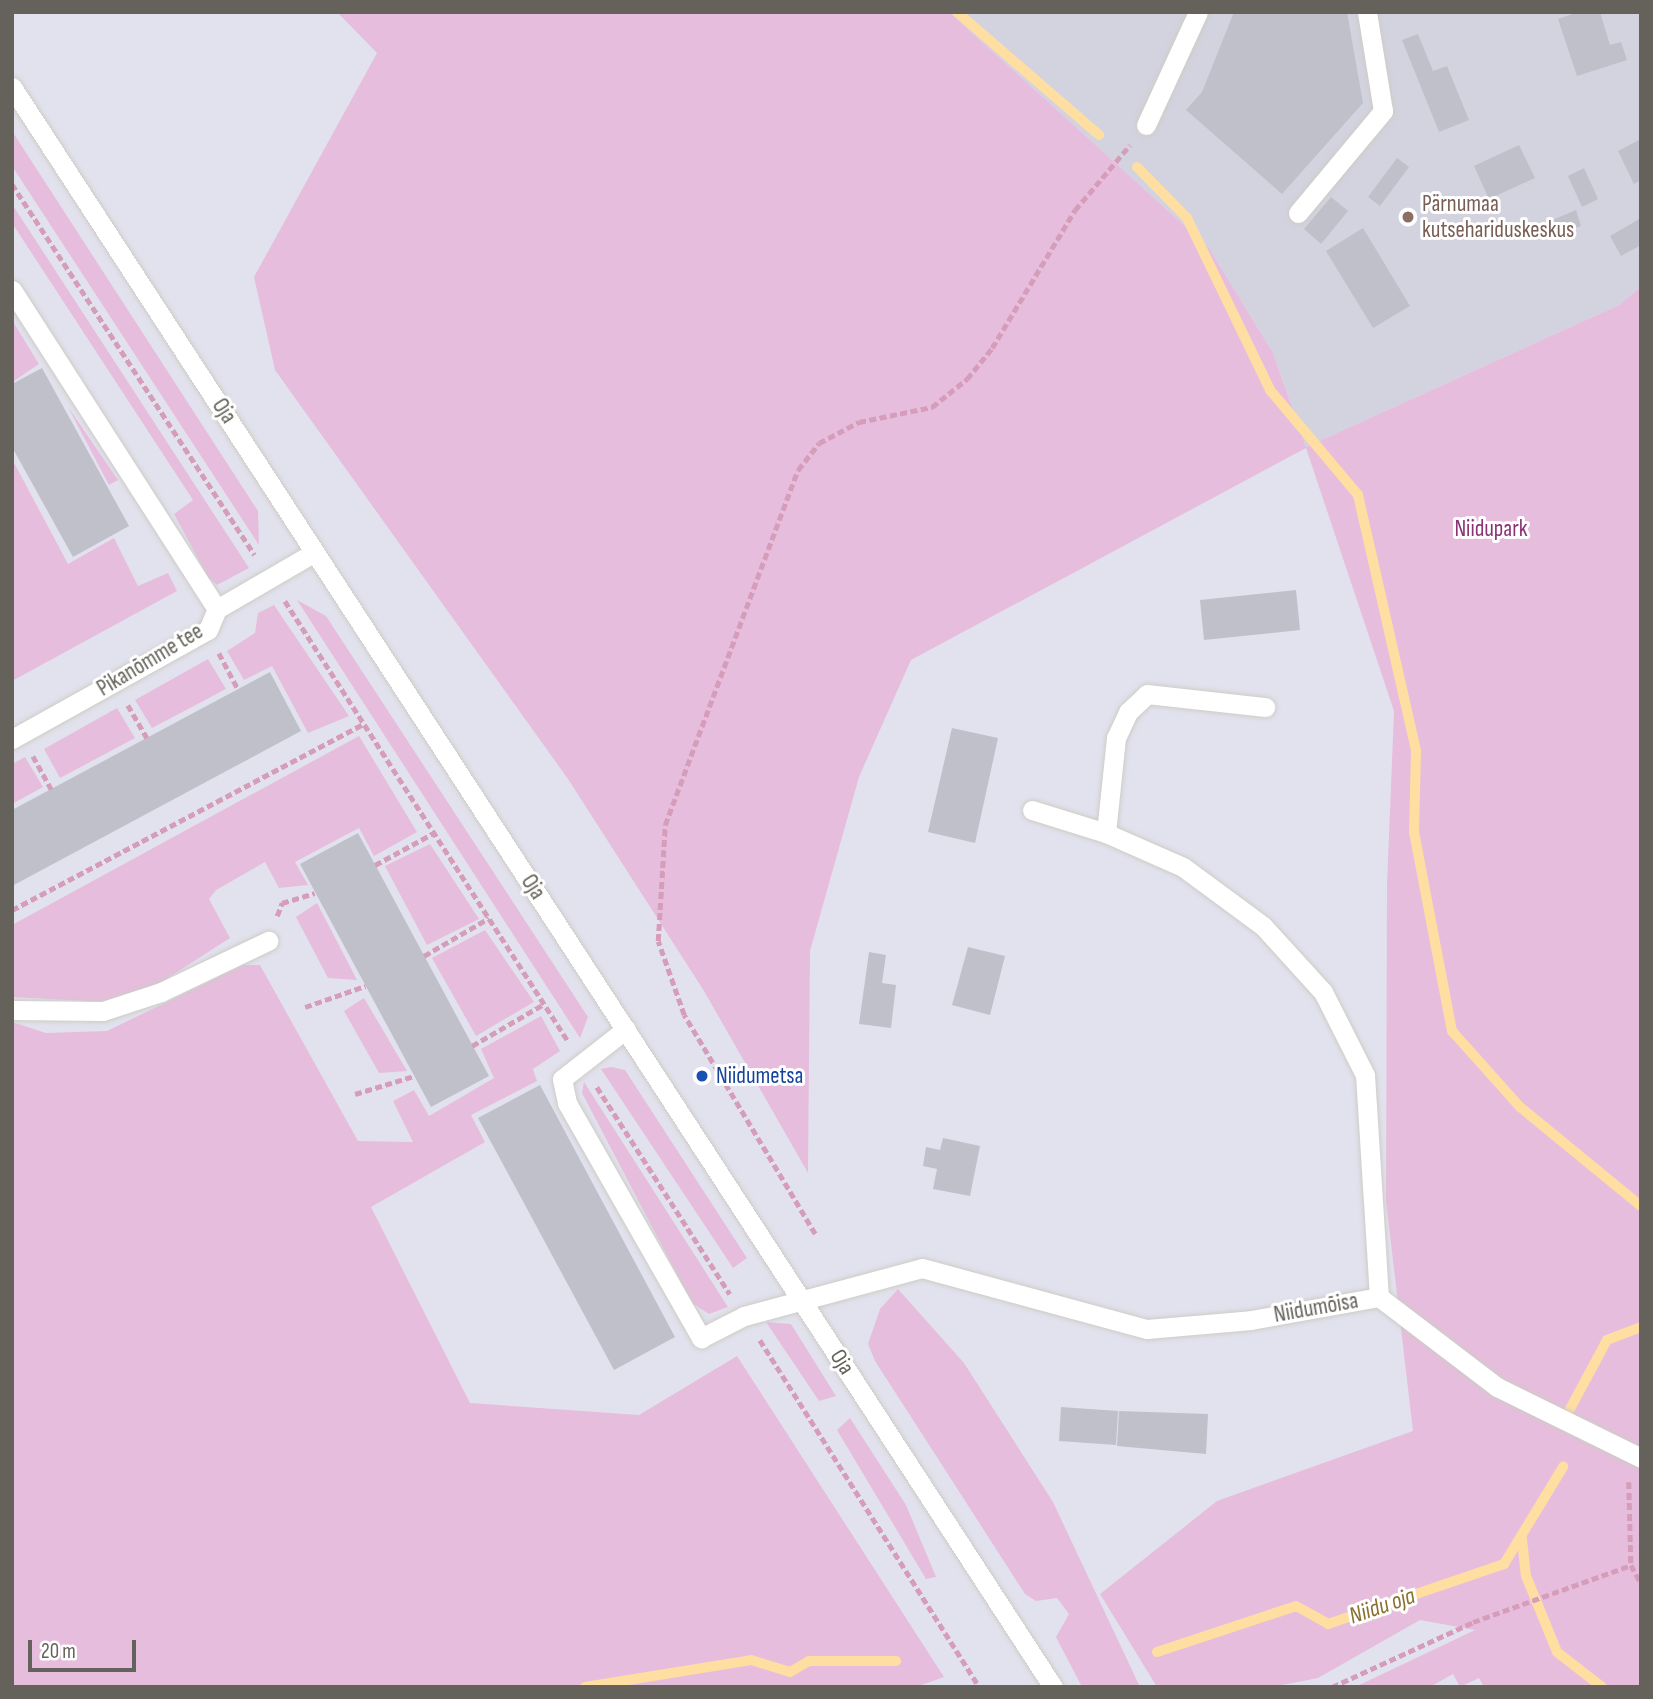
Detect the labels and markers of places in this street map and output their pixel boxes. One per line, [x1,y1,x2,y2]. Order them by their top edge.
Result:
place label: Pärnumaa kutsehariduskeskus [1422,190,1574,244]
marker: Pärnumaa kutsehariduskeskus [1400,209,1416,225]
place label: Niidumetsa [716,1062,803,1090]
marker: Niidumetsa [694,1068,710,1084]

